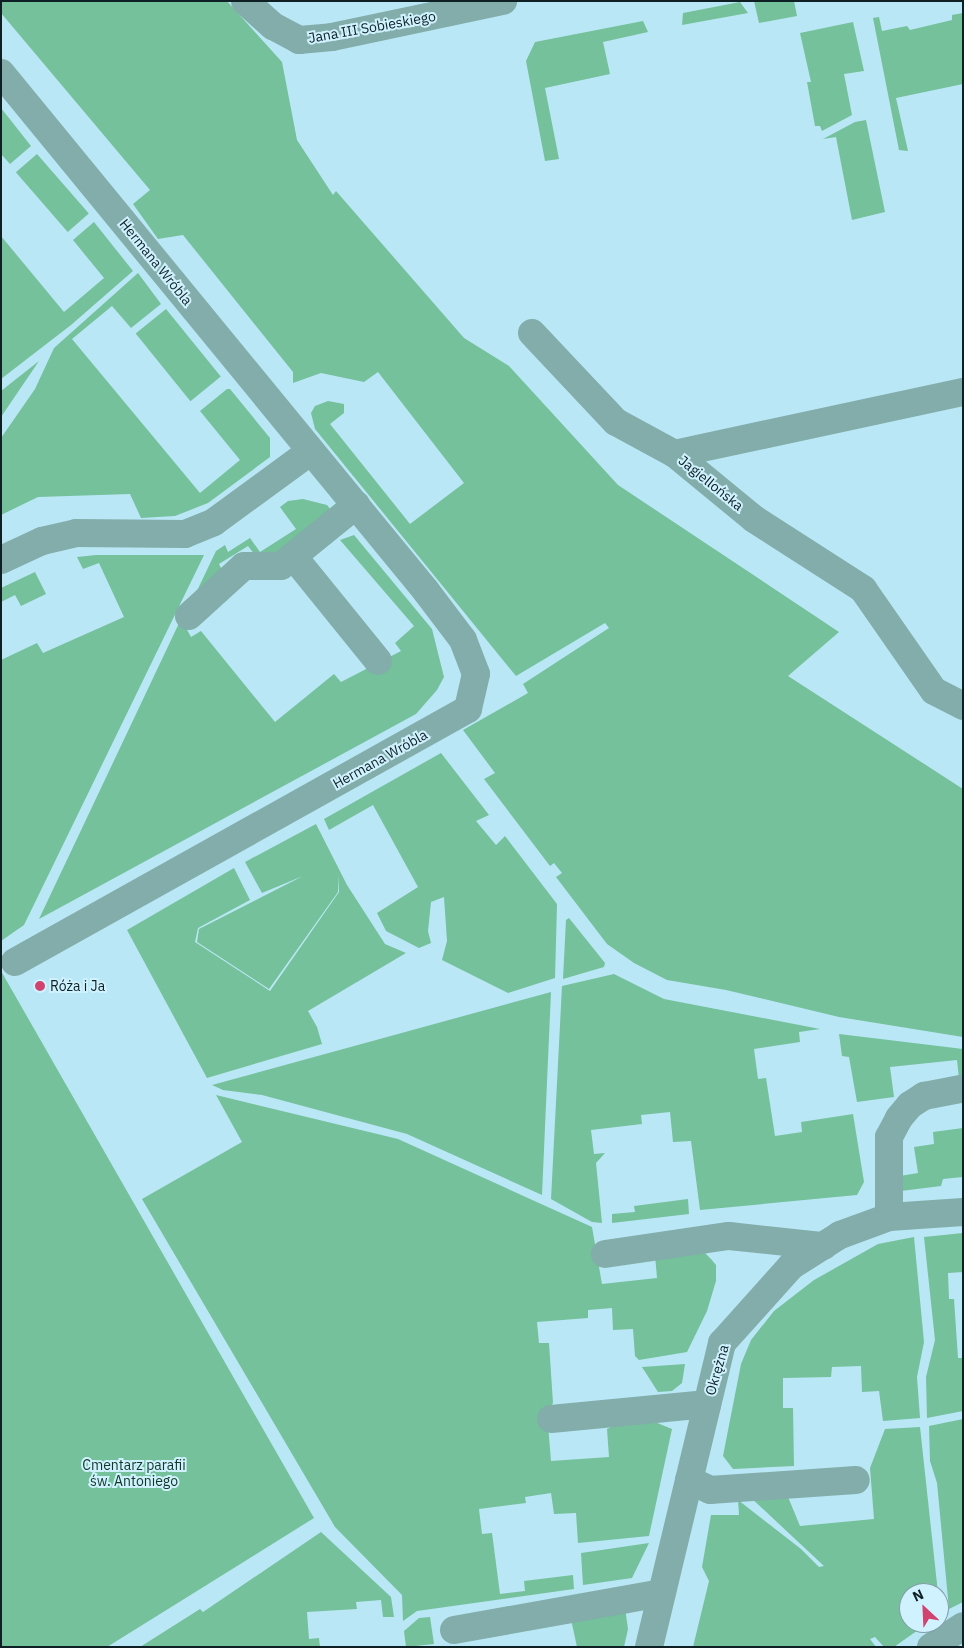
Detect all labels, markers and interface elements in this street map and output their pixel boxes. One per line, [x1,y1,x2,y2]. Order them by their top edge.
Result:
street label: Jana III Sobieskiego [307,8,437,46]
street label: Hermana Wróbla [116,216,196,308]
street label: Jagiellońska [675,452,747,514]
street label: Hermana Wróbla [330,726,430,792]
place label: Róża i Ja [50,978,105,994]
marker: Róża i Ja [34,980,46,992]
street label: Okrężna [702,1343,732,1397]
park label: Cmentarz parafii św. Antoniego [82,1457,186,1490]
north arrow [899,1583,949,1633]
text: N [910,1585,926,1606]

